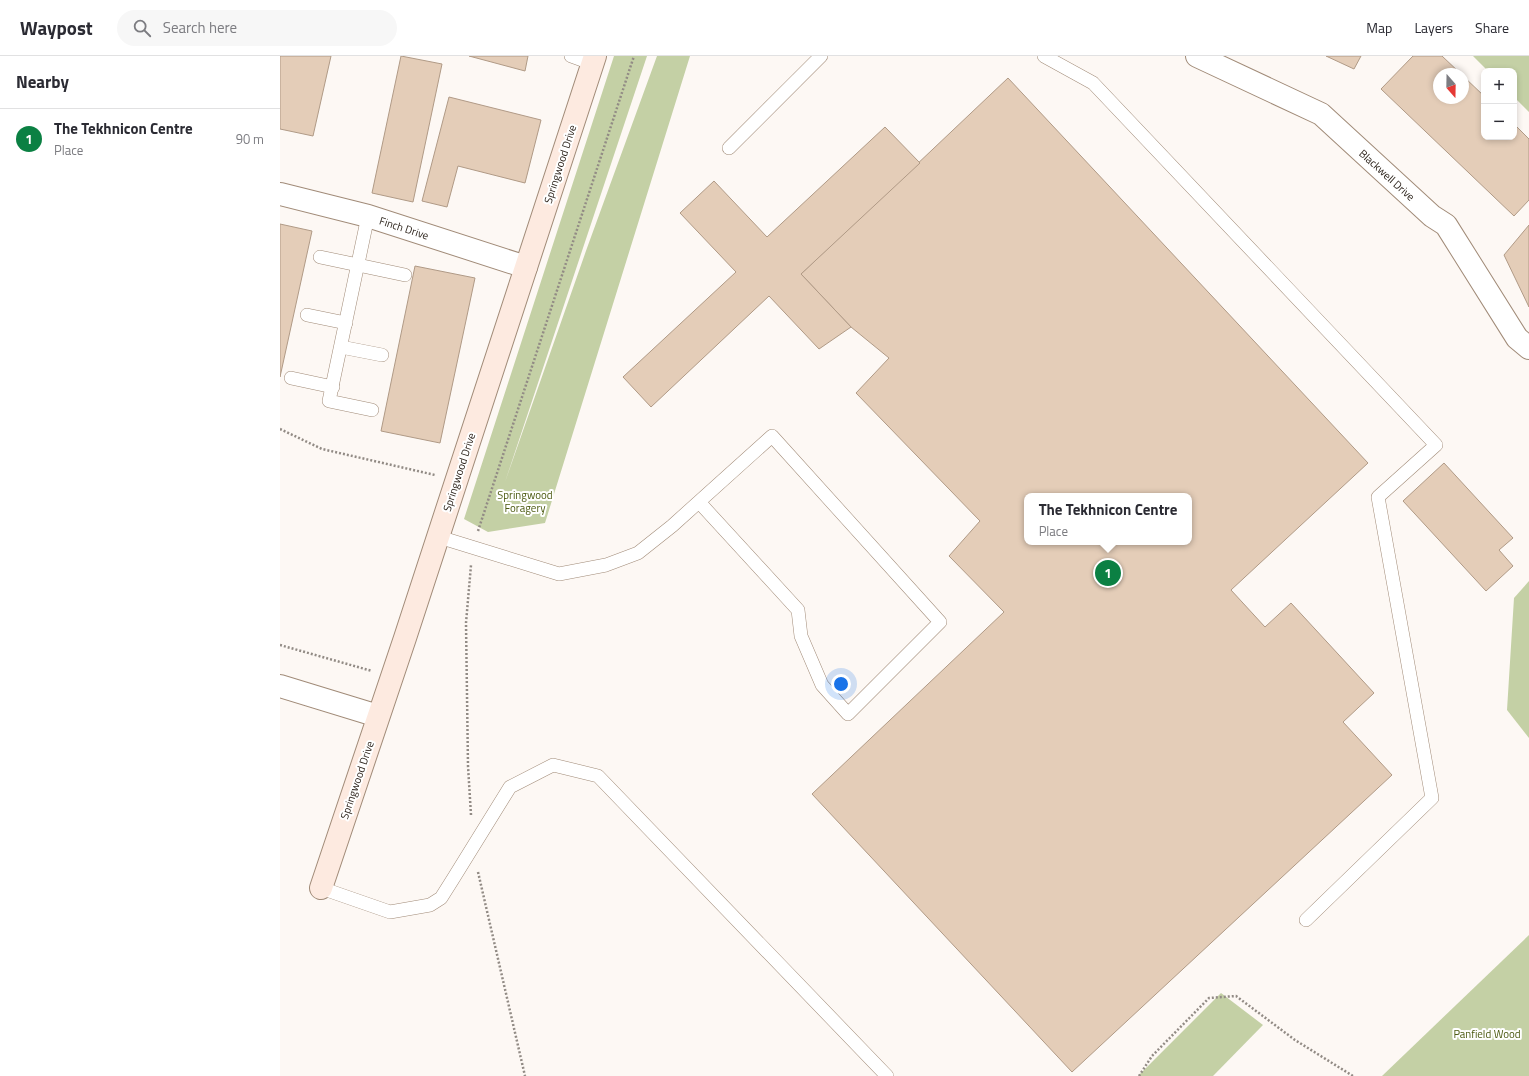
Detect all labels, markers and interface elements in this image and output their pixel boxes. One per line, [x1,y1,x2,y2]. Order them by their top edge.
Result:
search box [117,10,397,46]
text: Waypost [20,13,93,42]
text: Search here [163,16,237,39]
icon: search [131,17,153,39]
text: Map [1366,17,1392,38]
text: Layers [1414,17,1453,38]
text: Share [1475,17,1509,38]
north arrow [1433,68,1469,104]
map controls [1481,68,1517,140]
button: + [1481,68,1517,104]
text: Nearby [16,69,69,95]
button: − [1481,104,1517,140]
text: The Tekhnicon Centre [54,117,193,140]
street label: Springwood Drive [540,122,580,205]
text: 1 [25,129,33,149]
text: 90 m [236,129,264,149]
text: Place [54,140,83,160]
street label: Blackwell Drive [1356,146,1419,205]
street label: Finch Drive [377,212,431,244]
street label: Springwood Drive [439,430,479,513]
park label: Springwood Foragery [497,487,553,516]
popup [1024,493,1192,545]
text: The Tekhnicon Centre [1039,498,1177,521]
text: Place [1039,521,1068,541]
pin: 1 [1095,558,1121,588]
your location [831,674,851,694]
street label: Springwood Drive [336,738,378,821]
park label: Panfield Wood [1453,1026,1521,1042]

